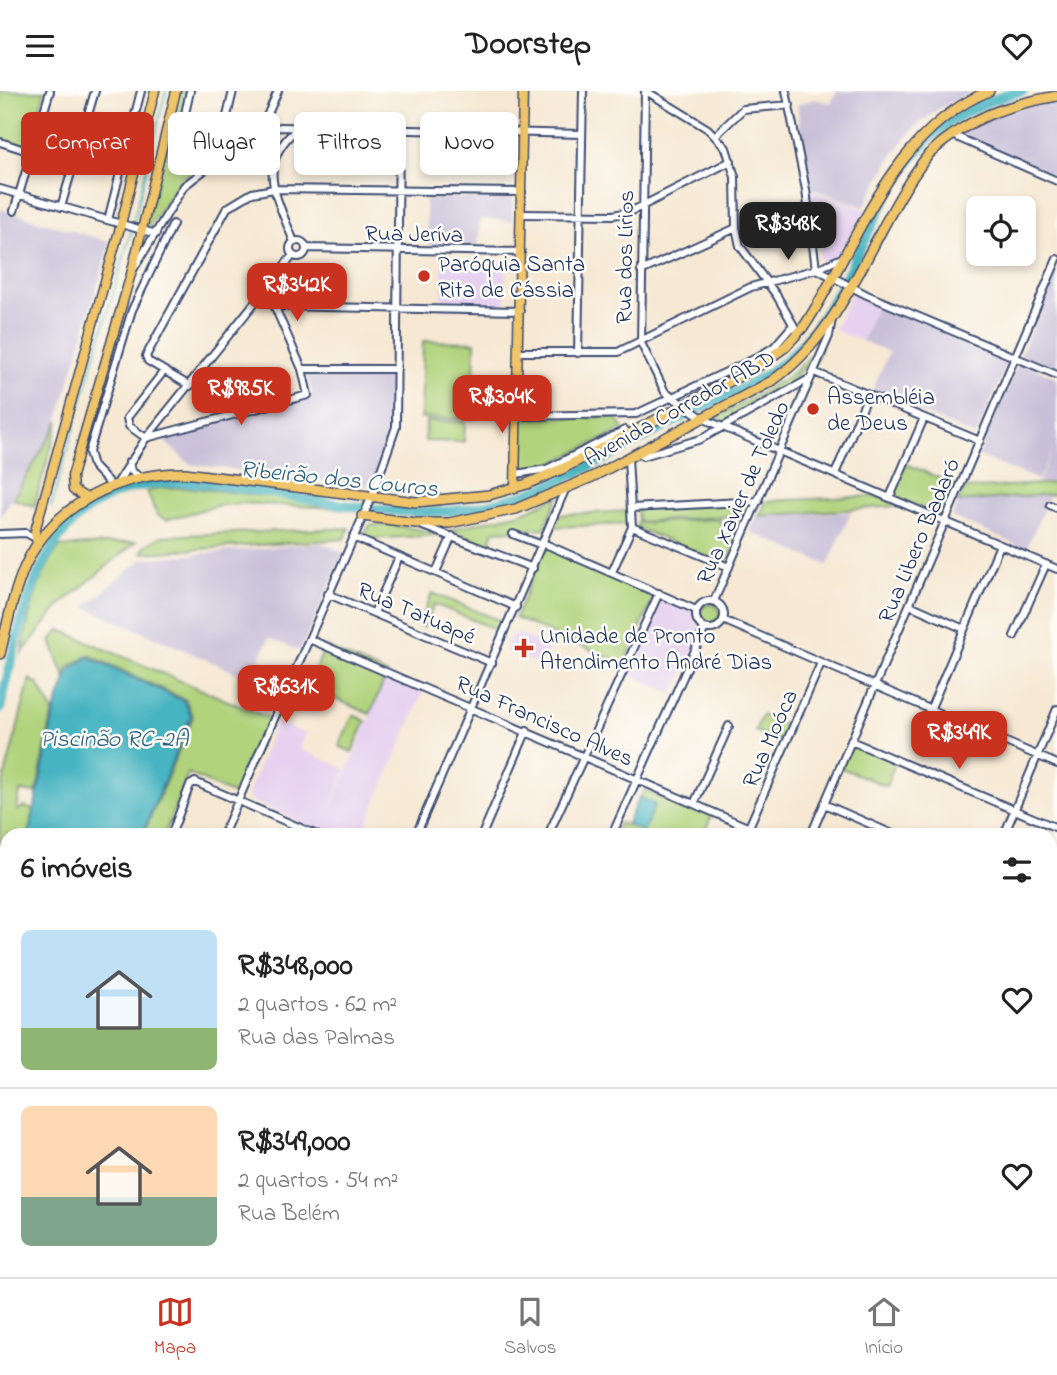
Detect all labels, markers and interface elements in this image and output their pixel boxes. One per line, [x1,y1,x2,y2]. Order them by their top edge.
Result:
text: Doorstep [466,22,591,69]
icon: menu [21,27,59,65]
icon: heart [998,27,1036,65]
chip: Comprar [21,112,154,175]
chip: Alugar [168,112,280,175]
chip: Filtros [294,112,406,175]
chip: Novo [420,112,518,175]
street label: Rua dos Lírios [609,190,644,324]
map controls [966,196,1036,266]
button: locate [966,196,1036,266]
pin: R$348K [731,202,845,262]
text: R$348K [755,208,821,241]
street label: Rua Jeríva [365,218,463,253]
place label: Paróquia Santa Rita de Cássia [438,249,585,308]
pin: R$342K [240,264,354,323]
marker: Paróquia Santa Rita de Cássia [416,268,432,284]
text: R$342K [263,269,331,302]
street label: Avenida Corredor ABD [579,343,782,476]
pin: R$985K [184,367,298,427]
text: R$985K [208,373,274,406]
pin: R$304K [445,375,559,435]
text: R$304K [469,381,535,414]
place label: Assembléia de Deus [827,382,935,441]
street label: Rua Xavier de Toledo [689,396,800,590]
marker: Assembléia de Deus [805,401,821,417]
water label: Ribeirão dos Couros [238,453,440,508]
street label: Rua Libero Badaró [871,453,970,629]
street label: Rua Tatuapé [352,575,481,654]
place label: Unidade de Pronto Atendimento André Dias [540,621,772,680]
marker: Unidade de Pronto Atendimento André Dias [514,638,534,658]
pin: R$631K [229,665,343,725]
street label: Rua Francisco Alves [450,668,638,776]
text: R$631K [254,671,318,704]
street label: Rua Moóca [735,685,808,793]
pin: R$349K [902,711,1016,771]
text: R$349K [927,717,991,750]
water label: Piscinão RC-2A [40,723,190,758]
text: 6 imóveis [21,848,133,892]
icon: filters [998,851,1036,889]
text: R$348,000 [238,945,353,989]
icon: home [77,958,161,1042]
icon: heart [998,981,1036,1019]
text: 2 quartos · 62 m² [238,989,397,1022]
text: Rua das Palmas [238,1022,395,1055]
text: R$349,000 [238,1121,351,1165]
icon: home [77,1134,161,1218]
icon: heart [998,1157,1036,1195]
text: 2 quartos · 54 m² [238,1165,398,1198]
text: Rua Belém [238,1198,340,1231]
tab: Mapa [154,1293,196,1362]
tab: Salvos [504,1293,556,1362]
tab: Início [864,1293,903,1362]

